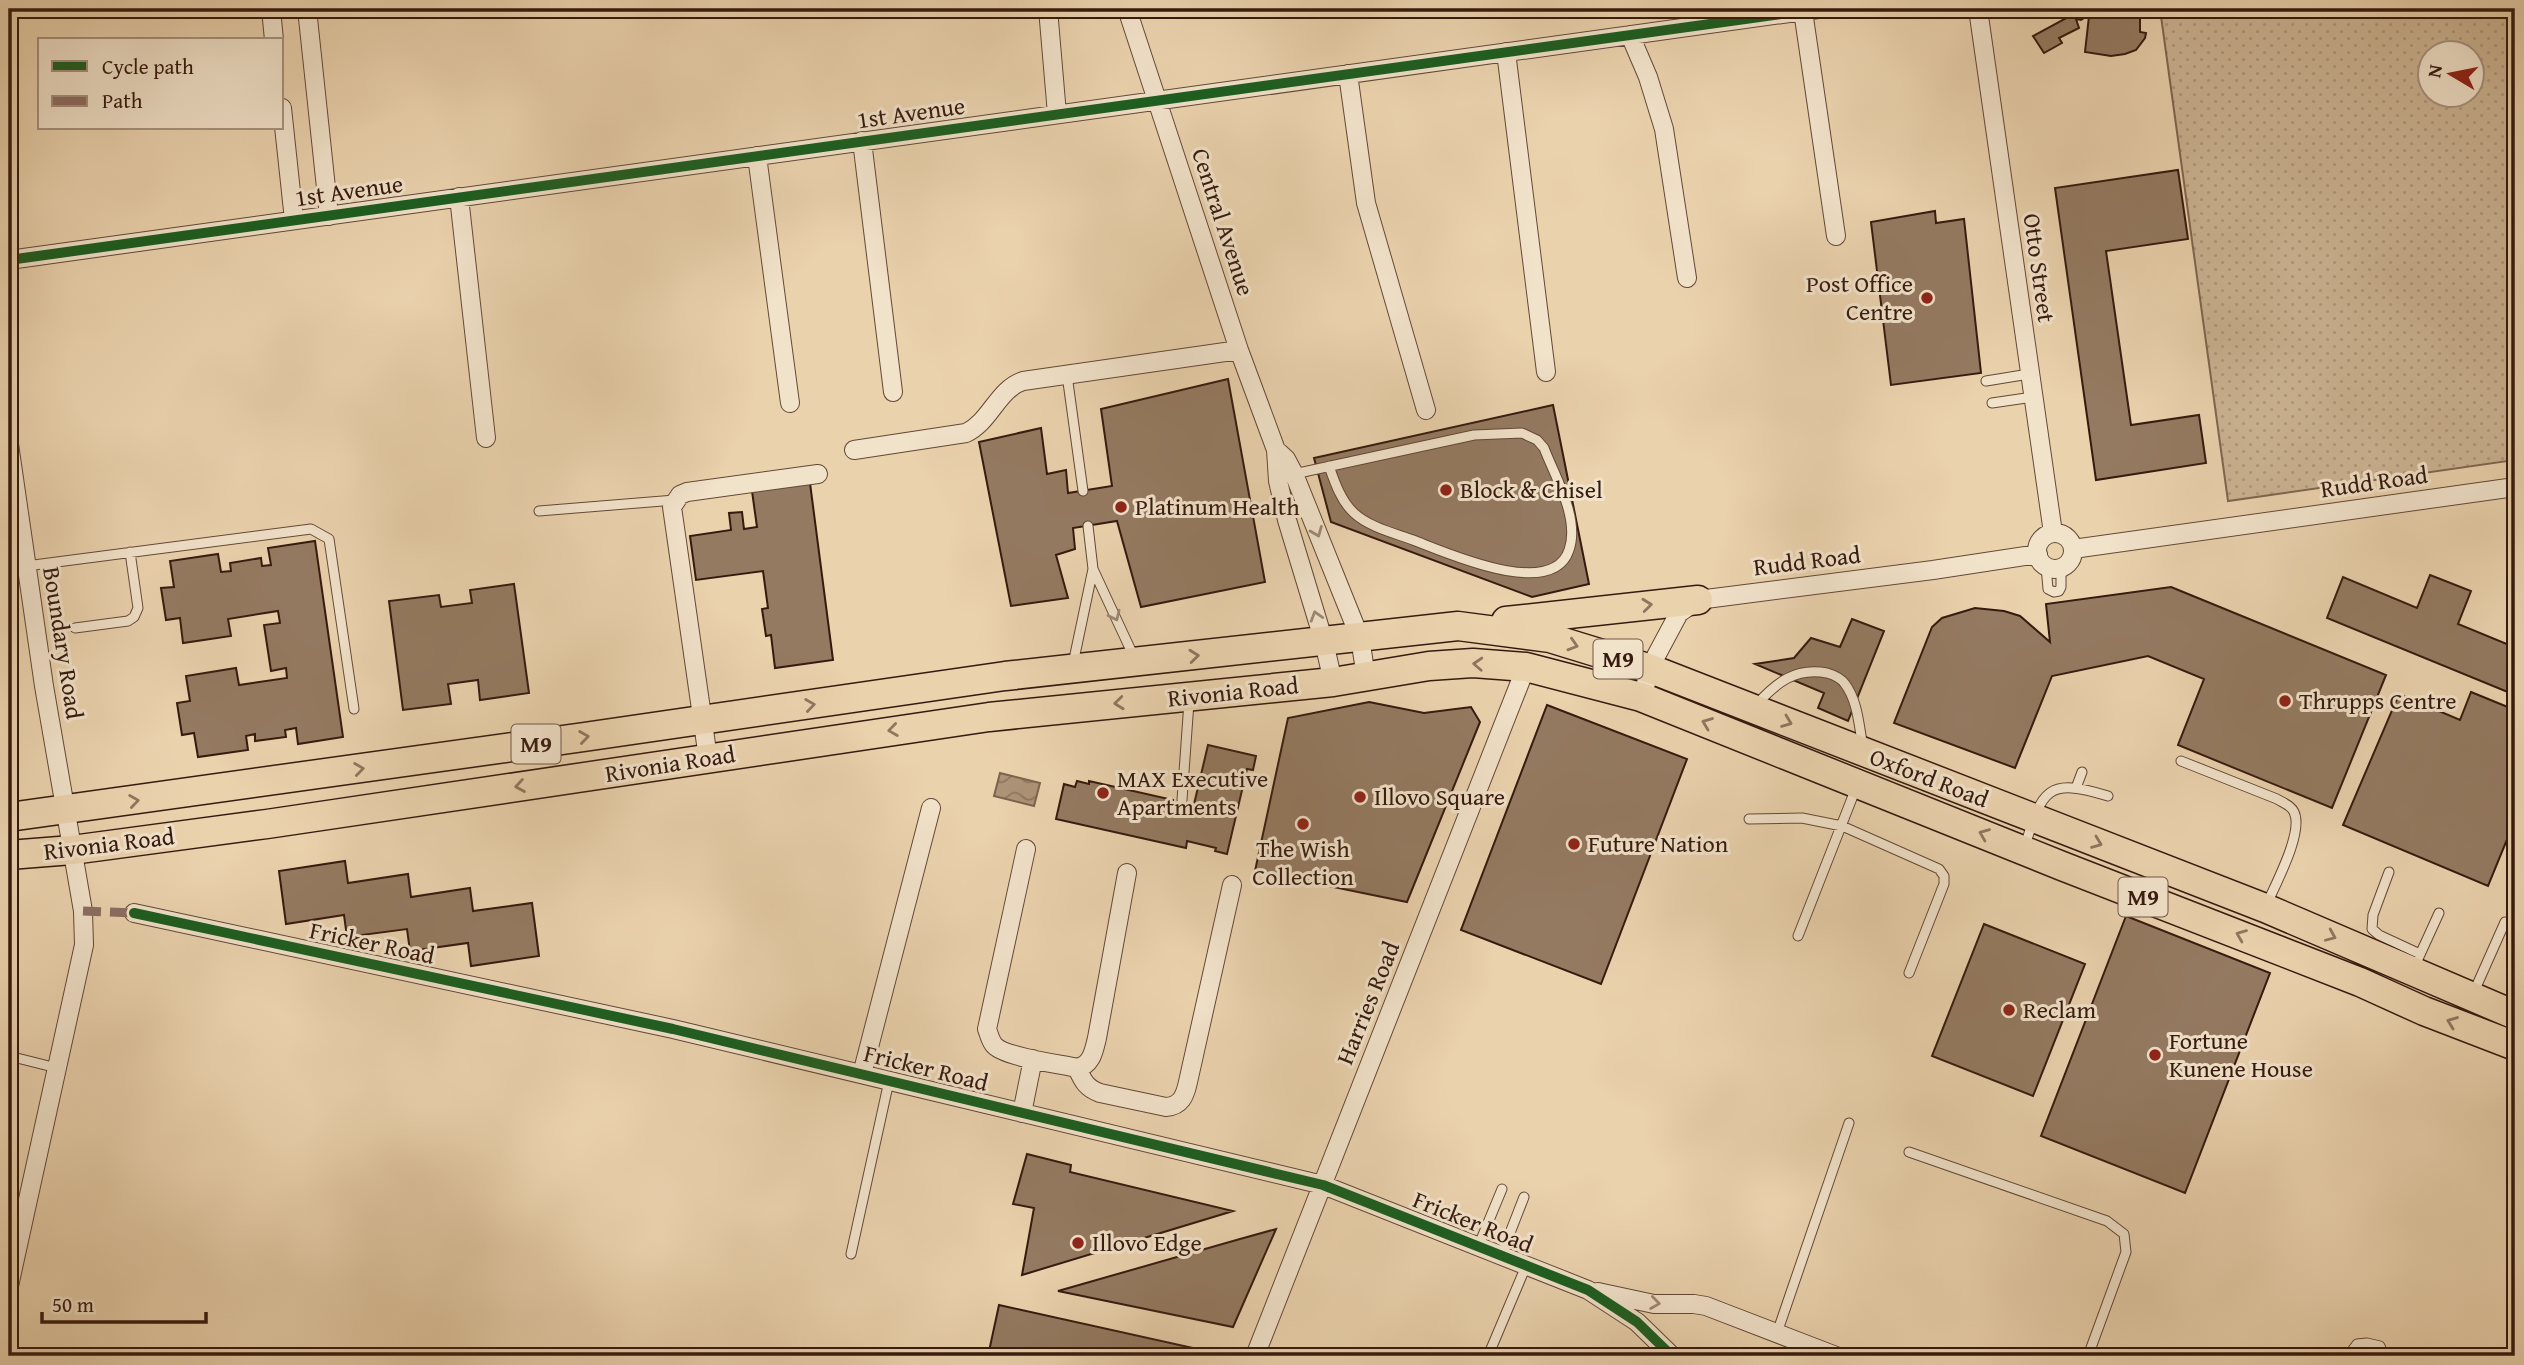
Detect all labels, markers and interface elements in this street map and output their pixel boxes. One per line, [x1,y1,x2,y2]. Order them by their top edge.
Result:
legend [38,38,284,130]
north arrow [2416,38,2486,108]
text: Cycle path [102,51,194,82]
text: N [2419,62,2449,80]
text: Path [102,85,143,116]
street label: 1st Avenue [855,88,967,137]
street label: Central Avenue [1183,144,1264,300]
street label: 1st Avenue [293,166,405,215]
street label: Otto Street [2015,211,2065,325]
place label: Post Office Centre [1806,266,1913,329]
marker: Post Office Centre [1919,290,1935,306]
street label: Rudd Road [2318,457,2430,506]
place label: Block & Chisel [1460,472,1603,507]
marker: Block & Chisel [1438,482,1454,498]
place label: Platinum Health [1135,489,1300,524]
marker: Platinum Health [1113,499,1129,515]
one-way arrow [1309,525,1323,537]
street label: Rudd Road [1751,537,1863,584]
street label: Boundary Road [34,564,93,722]
one-way arrow [1642,598,1653,613]
one-way arrow [1107,609,1121,621]
one-way arrow [1309,610,1324,622]
one-way arrow [1566,637,1578,652]
road number: M9 [1594,639,1642,678]
one-way arrow [1189,649,1200,664]
one-way arrow [1473,656,1484,671]
street label: Rivonia Road [1166,667,1300,716]
place label: Thrupps Centre [2299,683,2457,718]
marker: Thrupps Centre [2277,693,2293,709]
one-way arrow [1113,695,1124,710]
one-way arrow [804,697,815,712]
one-way arrow [1780,714,1792,728]
one-way arrow [1701,718,1713,732]
one-way arrow [887,722,899,737]
road number: M9 [512,724,560,764]
one-way arrow [579,730,590,745]
street label: Rivonia Road [602,736,738,791]
street label: Oxford Road [1865,739,1994,816]
place label: MAX Executive Apartments [1117,761,1268,824]
one-way arrow [353,762,365,777]
one-way arrow [514,778,526,793]
place label: Illovo Square [1374,779,1505,814]
marker: MAX Executive Apartments [1095,785,1111,801]
marker: Illovo Square [1352,789,1368,805]
one-way arrow [128,793,140,808]
marker: The Wish Collection [1295,816,1311,832]
street label: Rivonia Road [42,818,176,869]
place label: Future Nation [1588,826,1729,861]
one-way arrow [1979,828,1991,842]
place label: The Wish Collection [1252,831,1354,894]
one-way arrow [2090,834,2102,848]
marker: Future Nation [1566,836,1582,852]
road number: M9 [2118,877,2168,916]
street label: Fricker Road [306,912,438,973]
one-way arrow [2324,928,2336,942]
one-way arrow [2236,930,2248,944]
street label: Harries Road [1327,936,1408,1070]
place label: Reclam [2023,992,2096,1027]
marker: Reclam [2001,1002,2017,1018]
one-way arrow [2446,1016,2458,1030]
place label: Fortune Kunene House [2169,1023,2313,1086]
street label: Fricker Road [860,1035,992,1100]
marker: Fortune Kunene House [2147,1047,2163,1063]
street label: Fricker Road [1408,1182,1539,1262]
place label: Illovo Edge [1092,1225,1202,1260]
marker: Illovo Edge [1070,1235,1086,1251]
scale bar [42,1281,206,1325]
text: 50 m [52,1289,94,1320]
one-way arrow [1649,1296,1661,1311]

